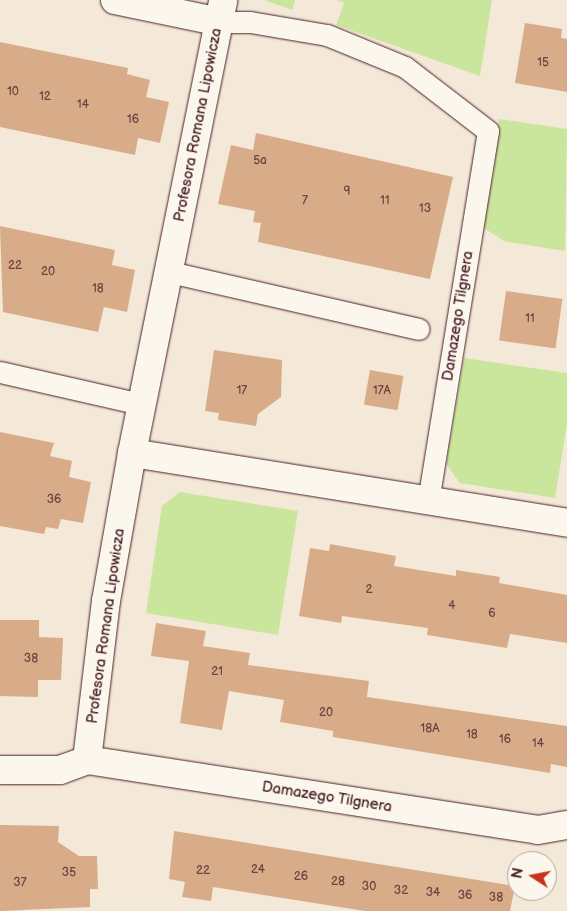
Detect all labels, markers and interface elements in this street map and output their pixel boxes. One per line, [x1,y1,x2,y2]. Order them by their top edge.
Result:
street label: Profesora Romana Lipowicza [170,27,226,223]
house number: 15 [537,56,549,70]
house number: 10 [7,85,19,99]
house number: 12 [39,90,51,104]
house number: 14 [77,98,89,112]
house number: 16 [127,113,139,127]
house number: 5a [253,154,267,168]
house number: 9 [344,185,350,199]
house number: 7 [302,194,308,208]
house number: 11 [380,194,390,208]
house number: 13 [419,202,431,216]
street label: Damazego Tilgnera [439,249,477,383]
house number: 22 [8,259,22,273]
house number: 20 [41,265,55,279]
house number: 18 [92,282,104,296]
house number: 11 [525,312,535,326]
house number: 17 [237,384,247,398]
house number: 17A [373,384,391,398]
house number: 36 [47,493,61,507]
street label: Profesora Romana Lipowicza [83,527,129,725]
house number: 2 [365,583,373,597]
house number: 4 [448,599,456,613]
house number: 6 [488,607,496,621]
house number: 38 [24,652,38,666]
house number: 21 [211,665,223,679]
house number: 20 [319,706,333,720]
house number: 18A [421,722,439,736]
house number: 18 [466,728,478,742]
house number: 16 [499,733,511,747]
house number: 14 [532,737,544,751]
street label: Damazego Tilgnera [260,778,394,816]
north arrow [507,851,557,901]
house number: 24 [251,863,265,877]
house number: 22 [196,864,210,878]
house number: 35 [62,866,76,880]
text: N [508,866,527,880]
house number: 26 [294,870,308,884]
house number: 28 [331,875,345,889]
house number: 37 [13,876,27,890]
house number: 30 [362,880,376,894]
house number: 32 [394,884,408,898]
house number: 34 [426,886,440,900]
house number: 36 [458,889,472,903]
house number: 38 [489,891,503,905]

